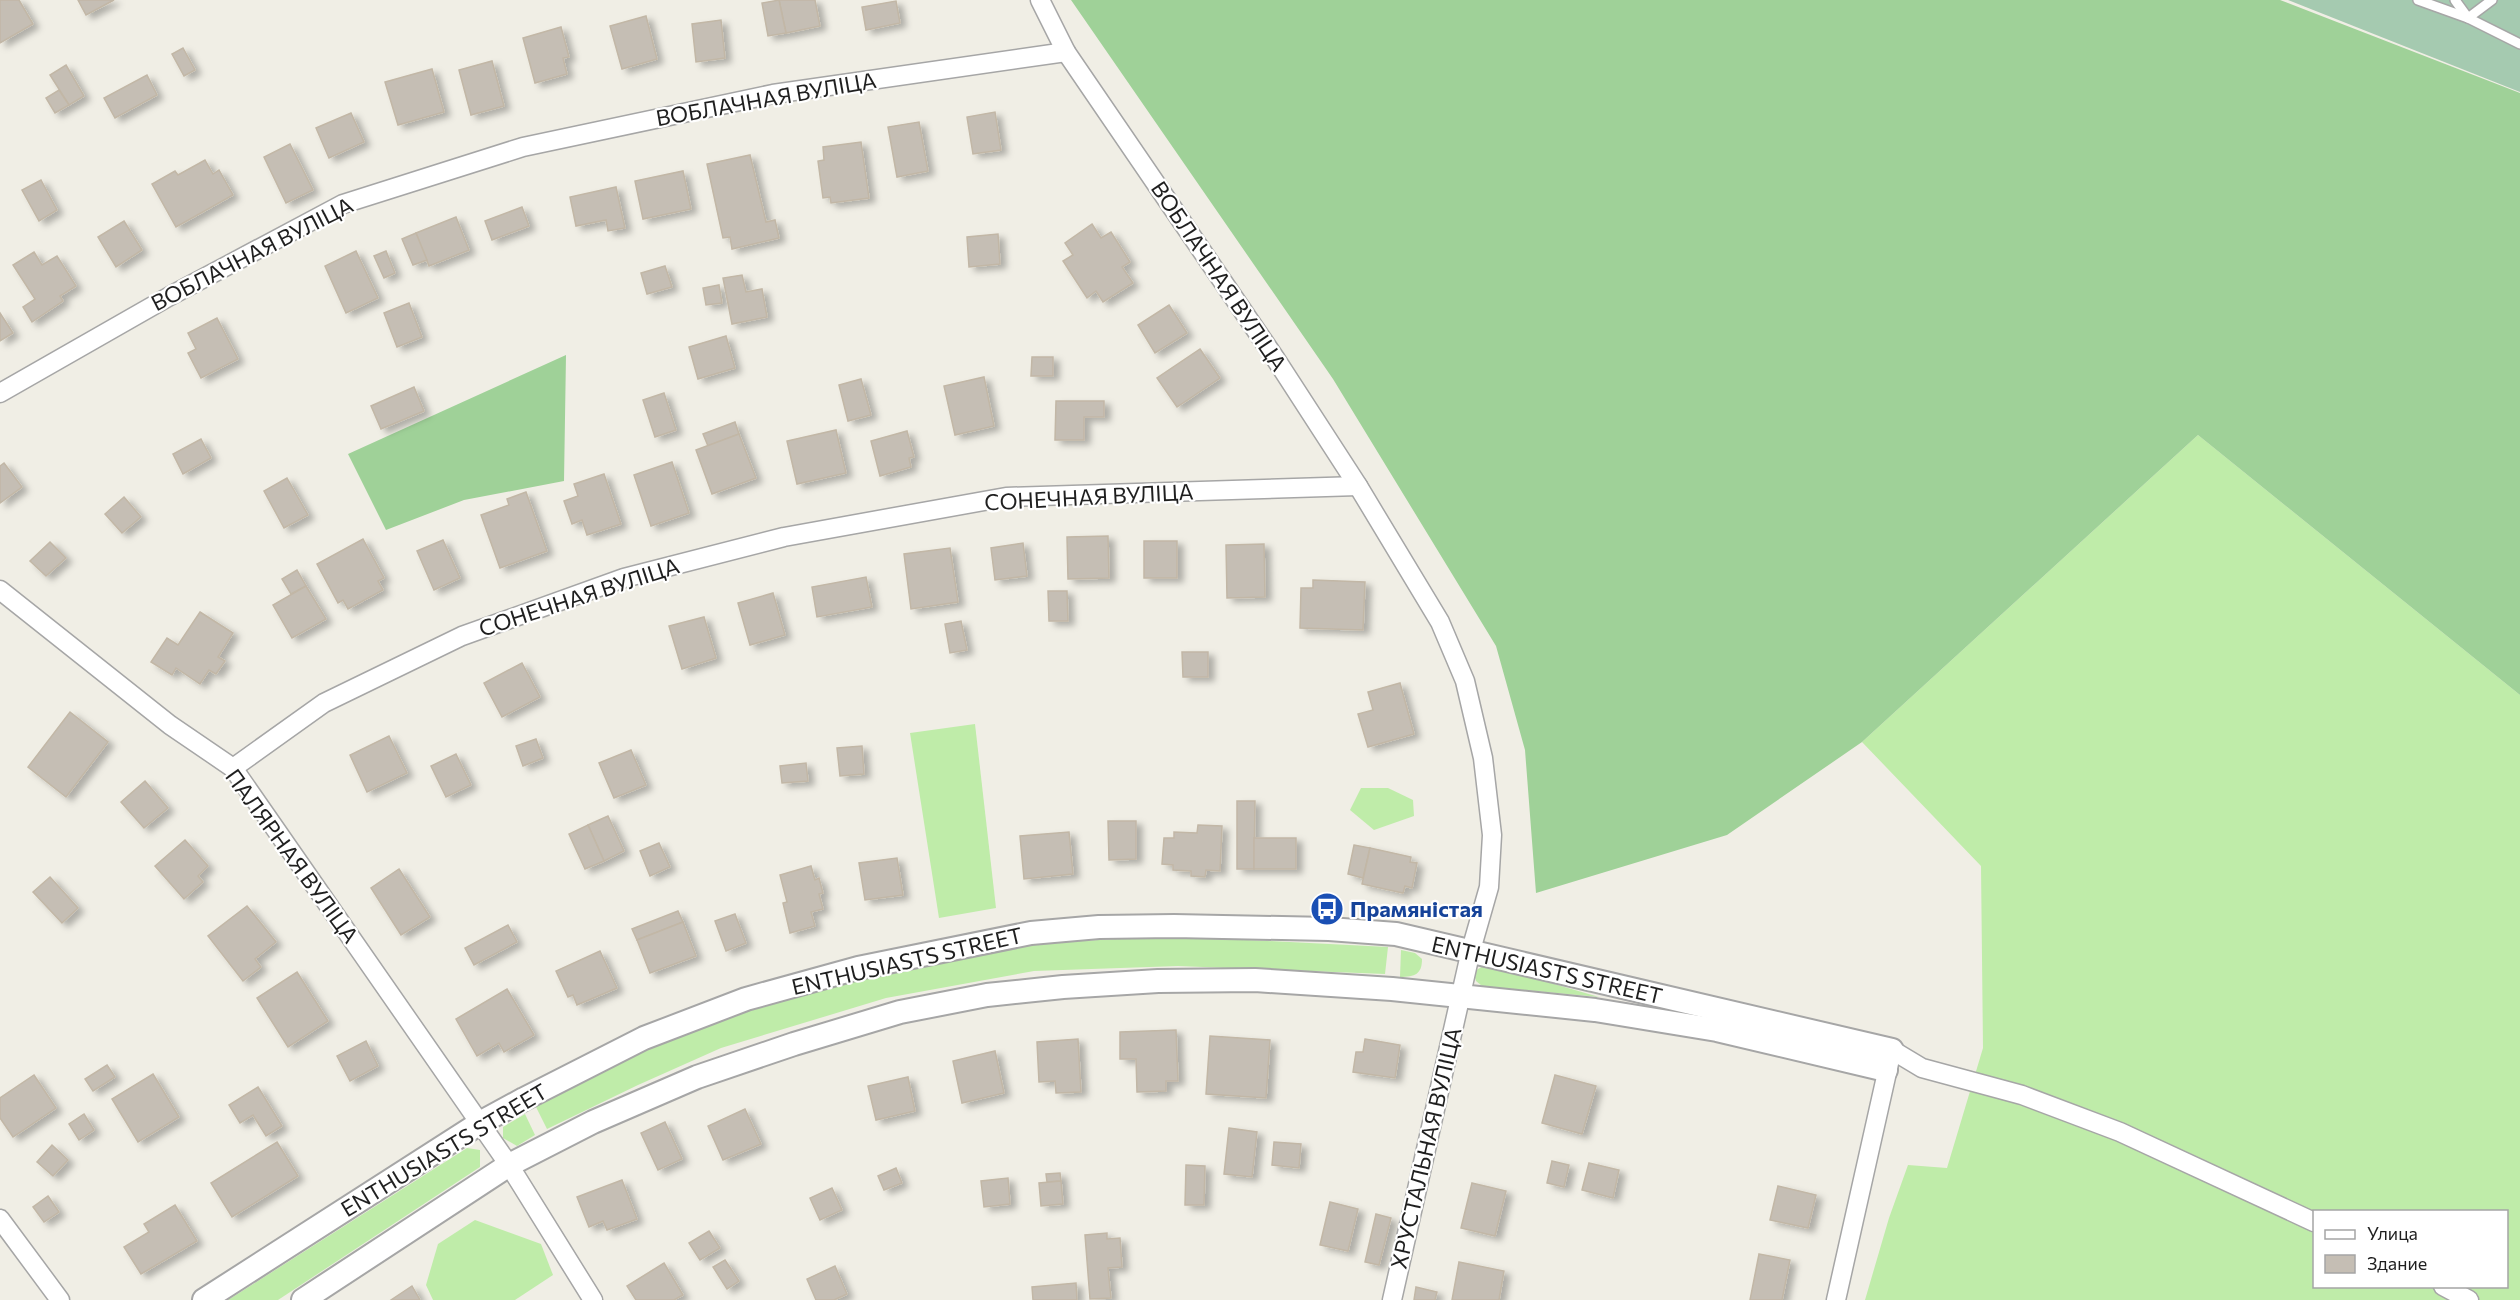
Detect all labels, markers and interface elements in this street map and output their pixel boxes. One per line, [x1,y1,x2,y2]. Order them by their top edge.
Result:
street label: ВОБЛАЧНАЯ ВУЛІЦА [654,66,878,131]
street label: ВОБЛАЧНАЯ ВУЛІЦА [1146,176,1293,376]
street label: ВОБЛАЧНАЯ ВУЛІЦА [146,191,357,316]
street label: СОНЕЧНАЯ ВУЛІЦА [984,478,1194,515]
street label: СОНЕЧНАЯ ВУЛІЦА [475,551,683,642]
street label: ПАЛЯРНАЯ ВУЛІЦА [220,763,365,948]
bus stop icon: Прамяністая [1309,891,1345,927]
place label: Прамяністая [1350,895,1483,922]
street label: ENTHUSIASTS STREET [789,921,1025,1000]
street label: ENTHUSIASTS STREET [1429,930,1665,1009]
street label: ХРУСТАЛЬНАЯ ВУЛІЦА [1385,1024,1466,1271]
street label: ENTHUSIASTS STREET [336,1077,552,1222]
legend [2313,1210,2508,1288]
text: Улица [2367,1222,2418,1244]
text: Здание [2367,1252,2427,1274]

